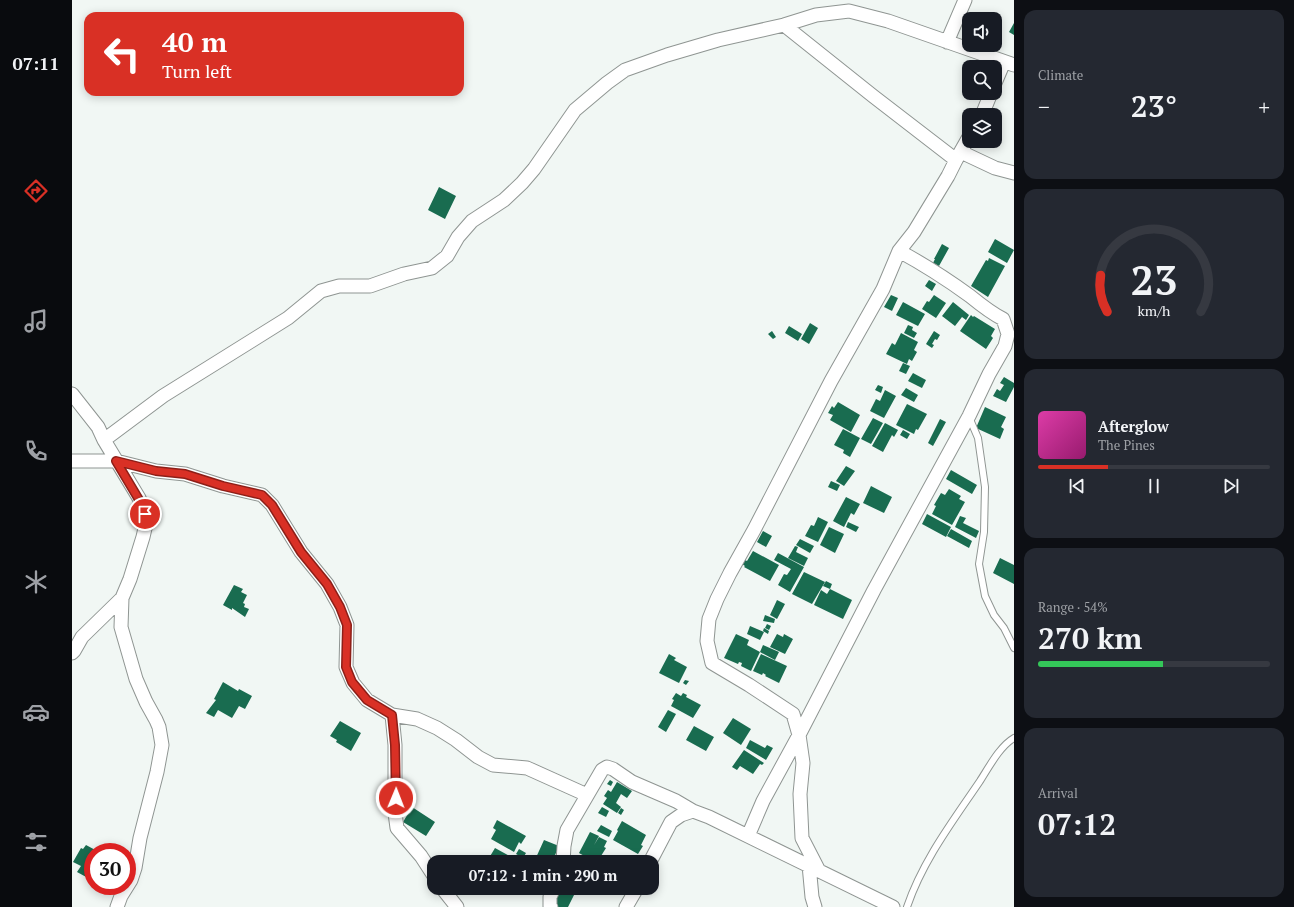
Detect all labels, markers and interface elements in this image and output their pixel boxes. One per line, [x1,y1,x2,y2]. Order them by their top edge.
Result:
map controls [962,12,1002,148]
button: sound [962,12,1002,52]
text: 40 m [162,23,227,60]
icon: left [96,28,148,80]
text: 07:11 [13,51,59,75]
text: Turn left [162,59,232,83]
button: search [962,60,1002,100]
text: Climate [1038,66,1083,84]
text: 23° [1131,86,1177,126]
text: − [1038,92,1050,121]
text: + [1258,92,1270,121]
button: layers [962,108,1002,148]
icon: directions [22,177,50,205]
text: 23 [1130,252,1178,307]
text: km/h [1138,301,1171,320]
icon: music [22,307,50,335]
text: Afterglow [1098,416,1169,436]
text: The Pines [1098,436,1155,454]
icon: phone [22,437,50,465]
icon: previous [1066,475,1088,497]
icon: pause [1143,475,1165,497]
icon: next [1220,475,1242,497]
pin [128,497,162,531]
icon: arrive [134,503,156,525]
icon: climate [22,568,50,596]
text: Range · 54% [1038,598,1108,616]
text: 270 km [1038,618,1142,658]
icon: car [22,698,50,726]
position arrow [375,777,417,819]
text: Arrival [1038,784,1078,802]
text: 07:12 [1038,804,1116,844]
icon: filters [22,828,50,856]
speed limit sign: 30 [84,843,136,895]
text: 07:12 · 1 min · 290 m [469,865,617,885]

